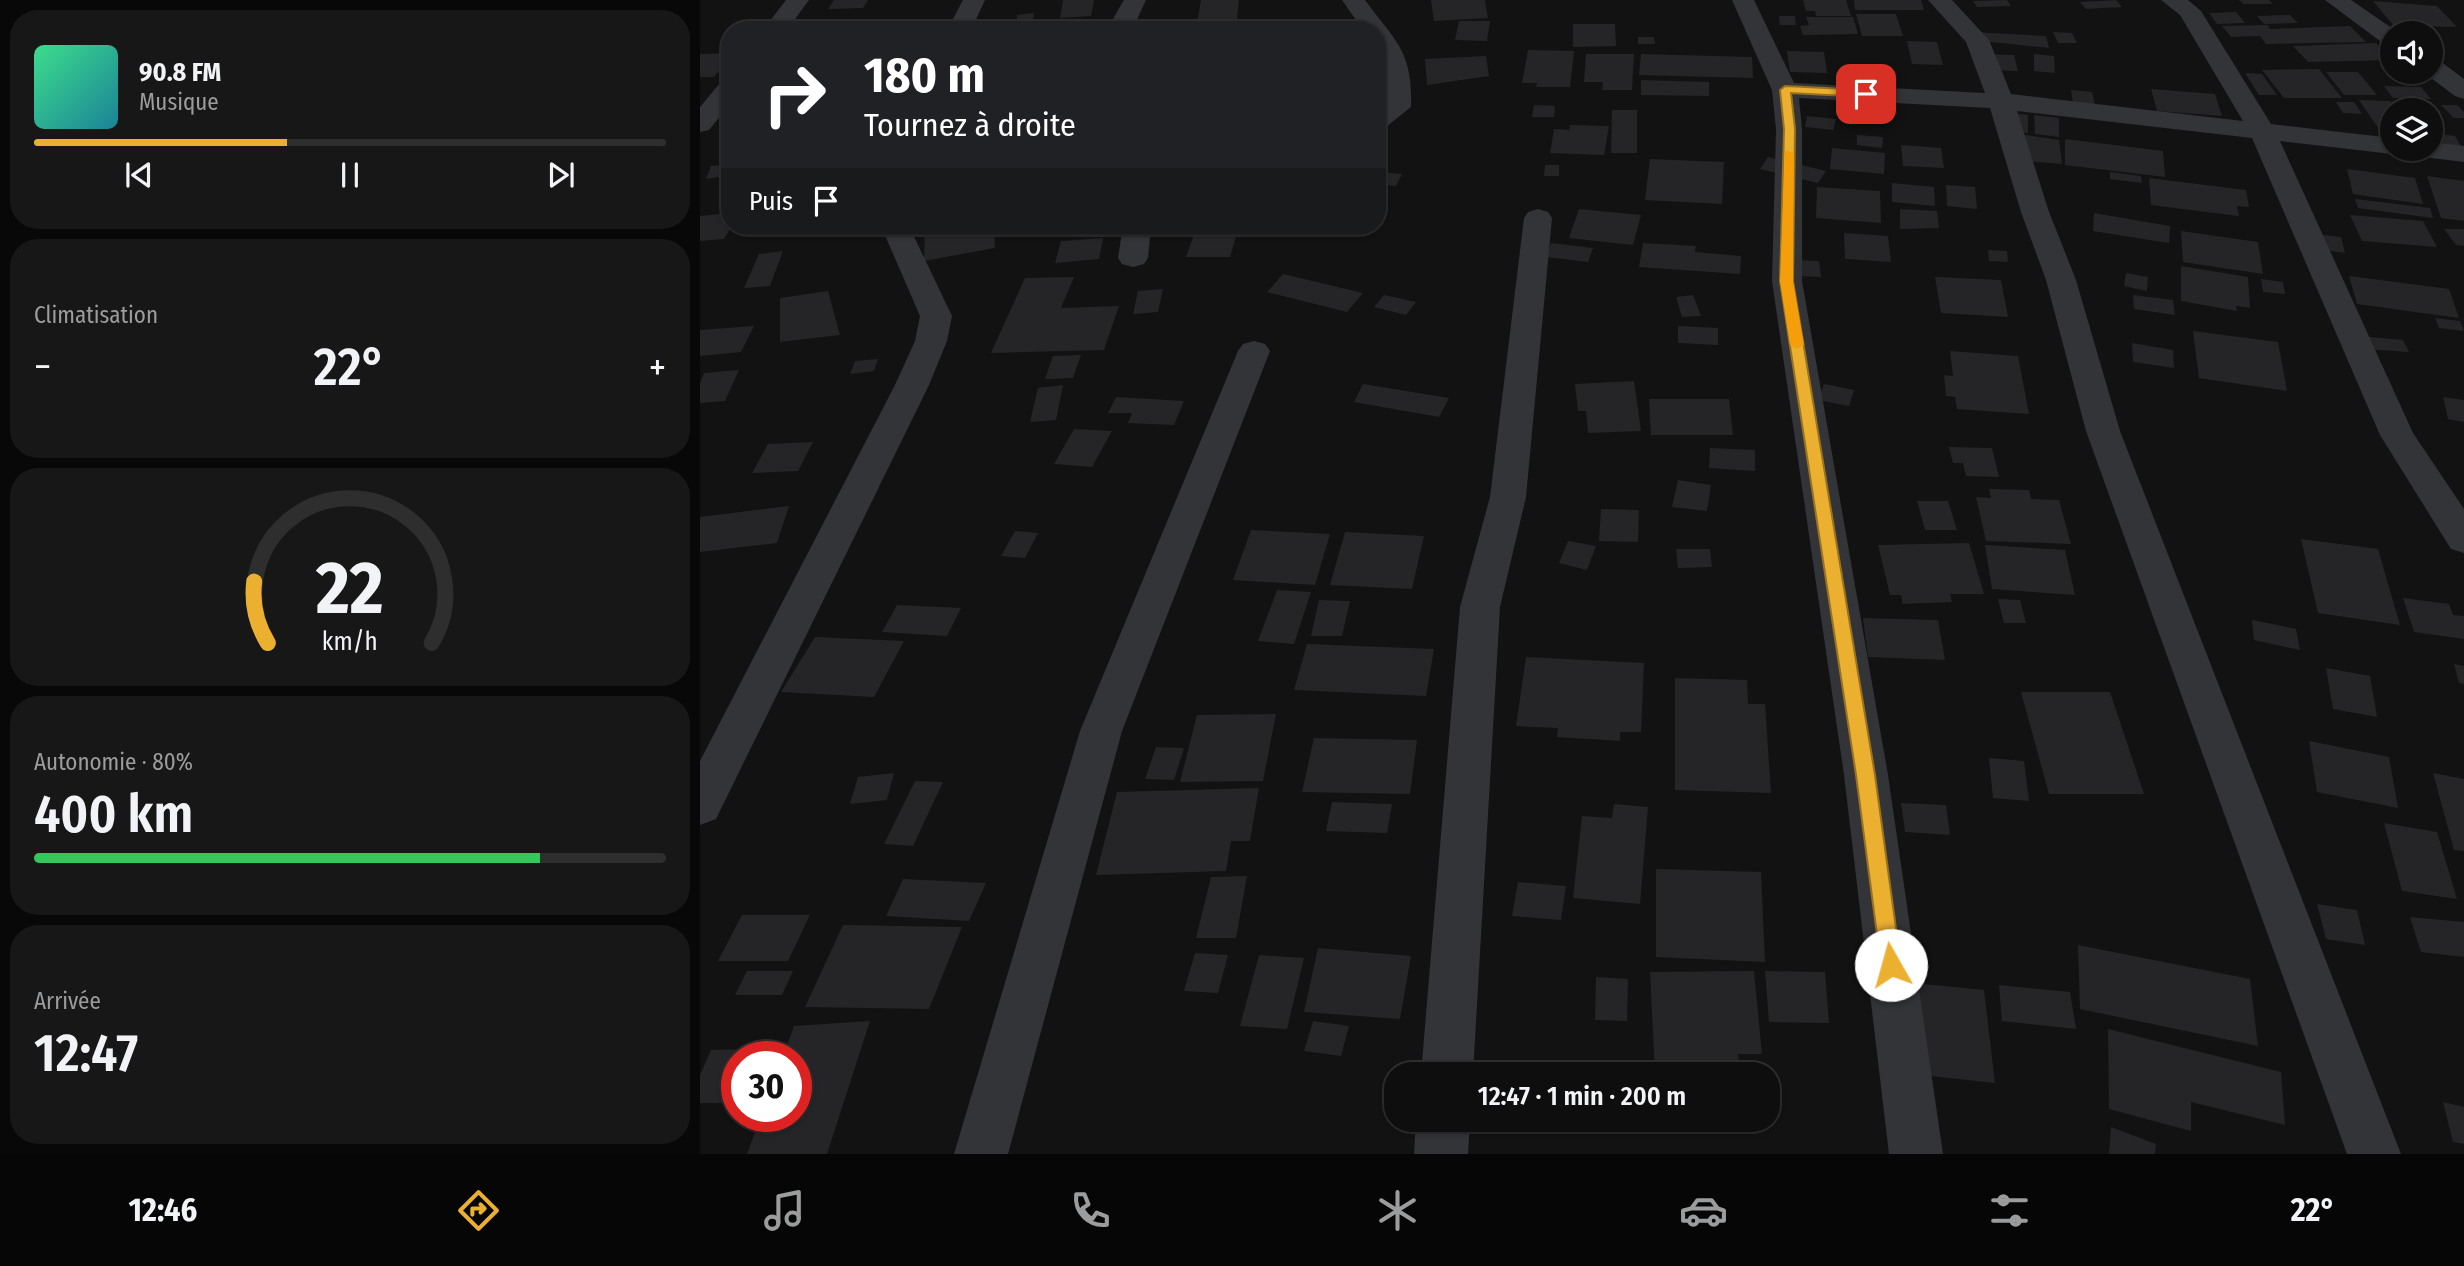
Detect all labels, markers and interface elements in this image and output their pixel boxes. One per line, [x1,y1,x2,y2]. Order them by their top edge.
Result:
map controls [2380,21,2443,161]
button: sound [2380,21,2443,84]
text: 180 m [864,46,985,105]
icon: right [749,49,840,140]
text: 90.8 FM [139,57,221,88]
pin [1836,64,1896,124]
icon: arrive [1847,75,1885,113]
text: Musique [139,88,219,116]
button: layers [2380,98,2443,161]
text: Tournez à droite [864,106,1076,144]
icon: previous [120,156,158,194]
icon: pause [331,156,369,194]
icon: next [542,156,580,194]
icon: arrive [807,182,845,220]
text: Puis [749,186,793,217]
text: Climatisation [34,301,158,329]
text: 22° [314,336,386,399]
text: − [34,344,51,390]
text: + [649,344,666,390]
text: 22 [315,545,384,632]
text: km/h [322,627,378,657]
text: Autonomie · 80% [34,748,193,776]
text: 400 km [34,783,193,846]
position arrow [1854,928,1928,1002]
text: Arrivée [34,987,101,1015]
text: 12:47 [34,1022,138,1085]
speed limit sign: 30 [721,1041,812,1132]
text: 12:47 · 1 min · 200 m [1478,1081,1686,1112]
icon: directions [454,1186,503,1235]
icon: music [760,1186,809,1235]
icon: phone [1066,1186,1115,1235]
icon: climate [1373,1186,1422,1235]
icon: car [1679,1186,1728,1235]
icon: filters [1985,1186,2034,1235]
text: 12:46 [129,1191,197,1229]
text: 22° [2291,1191,2335,1229]

